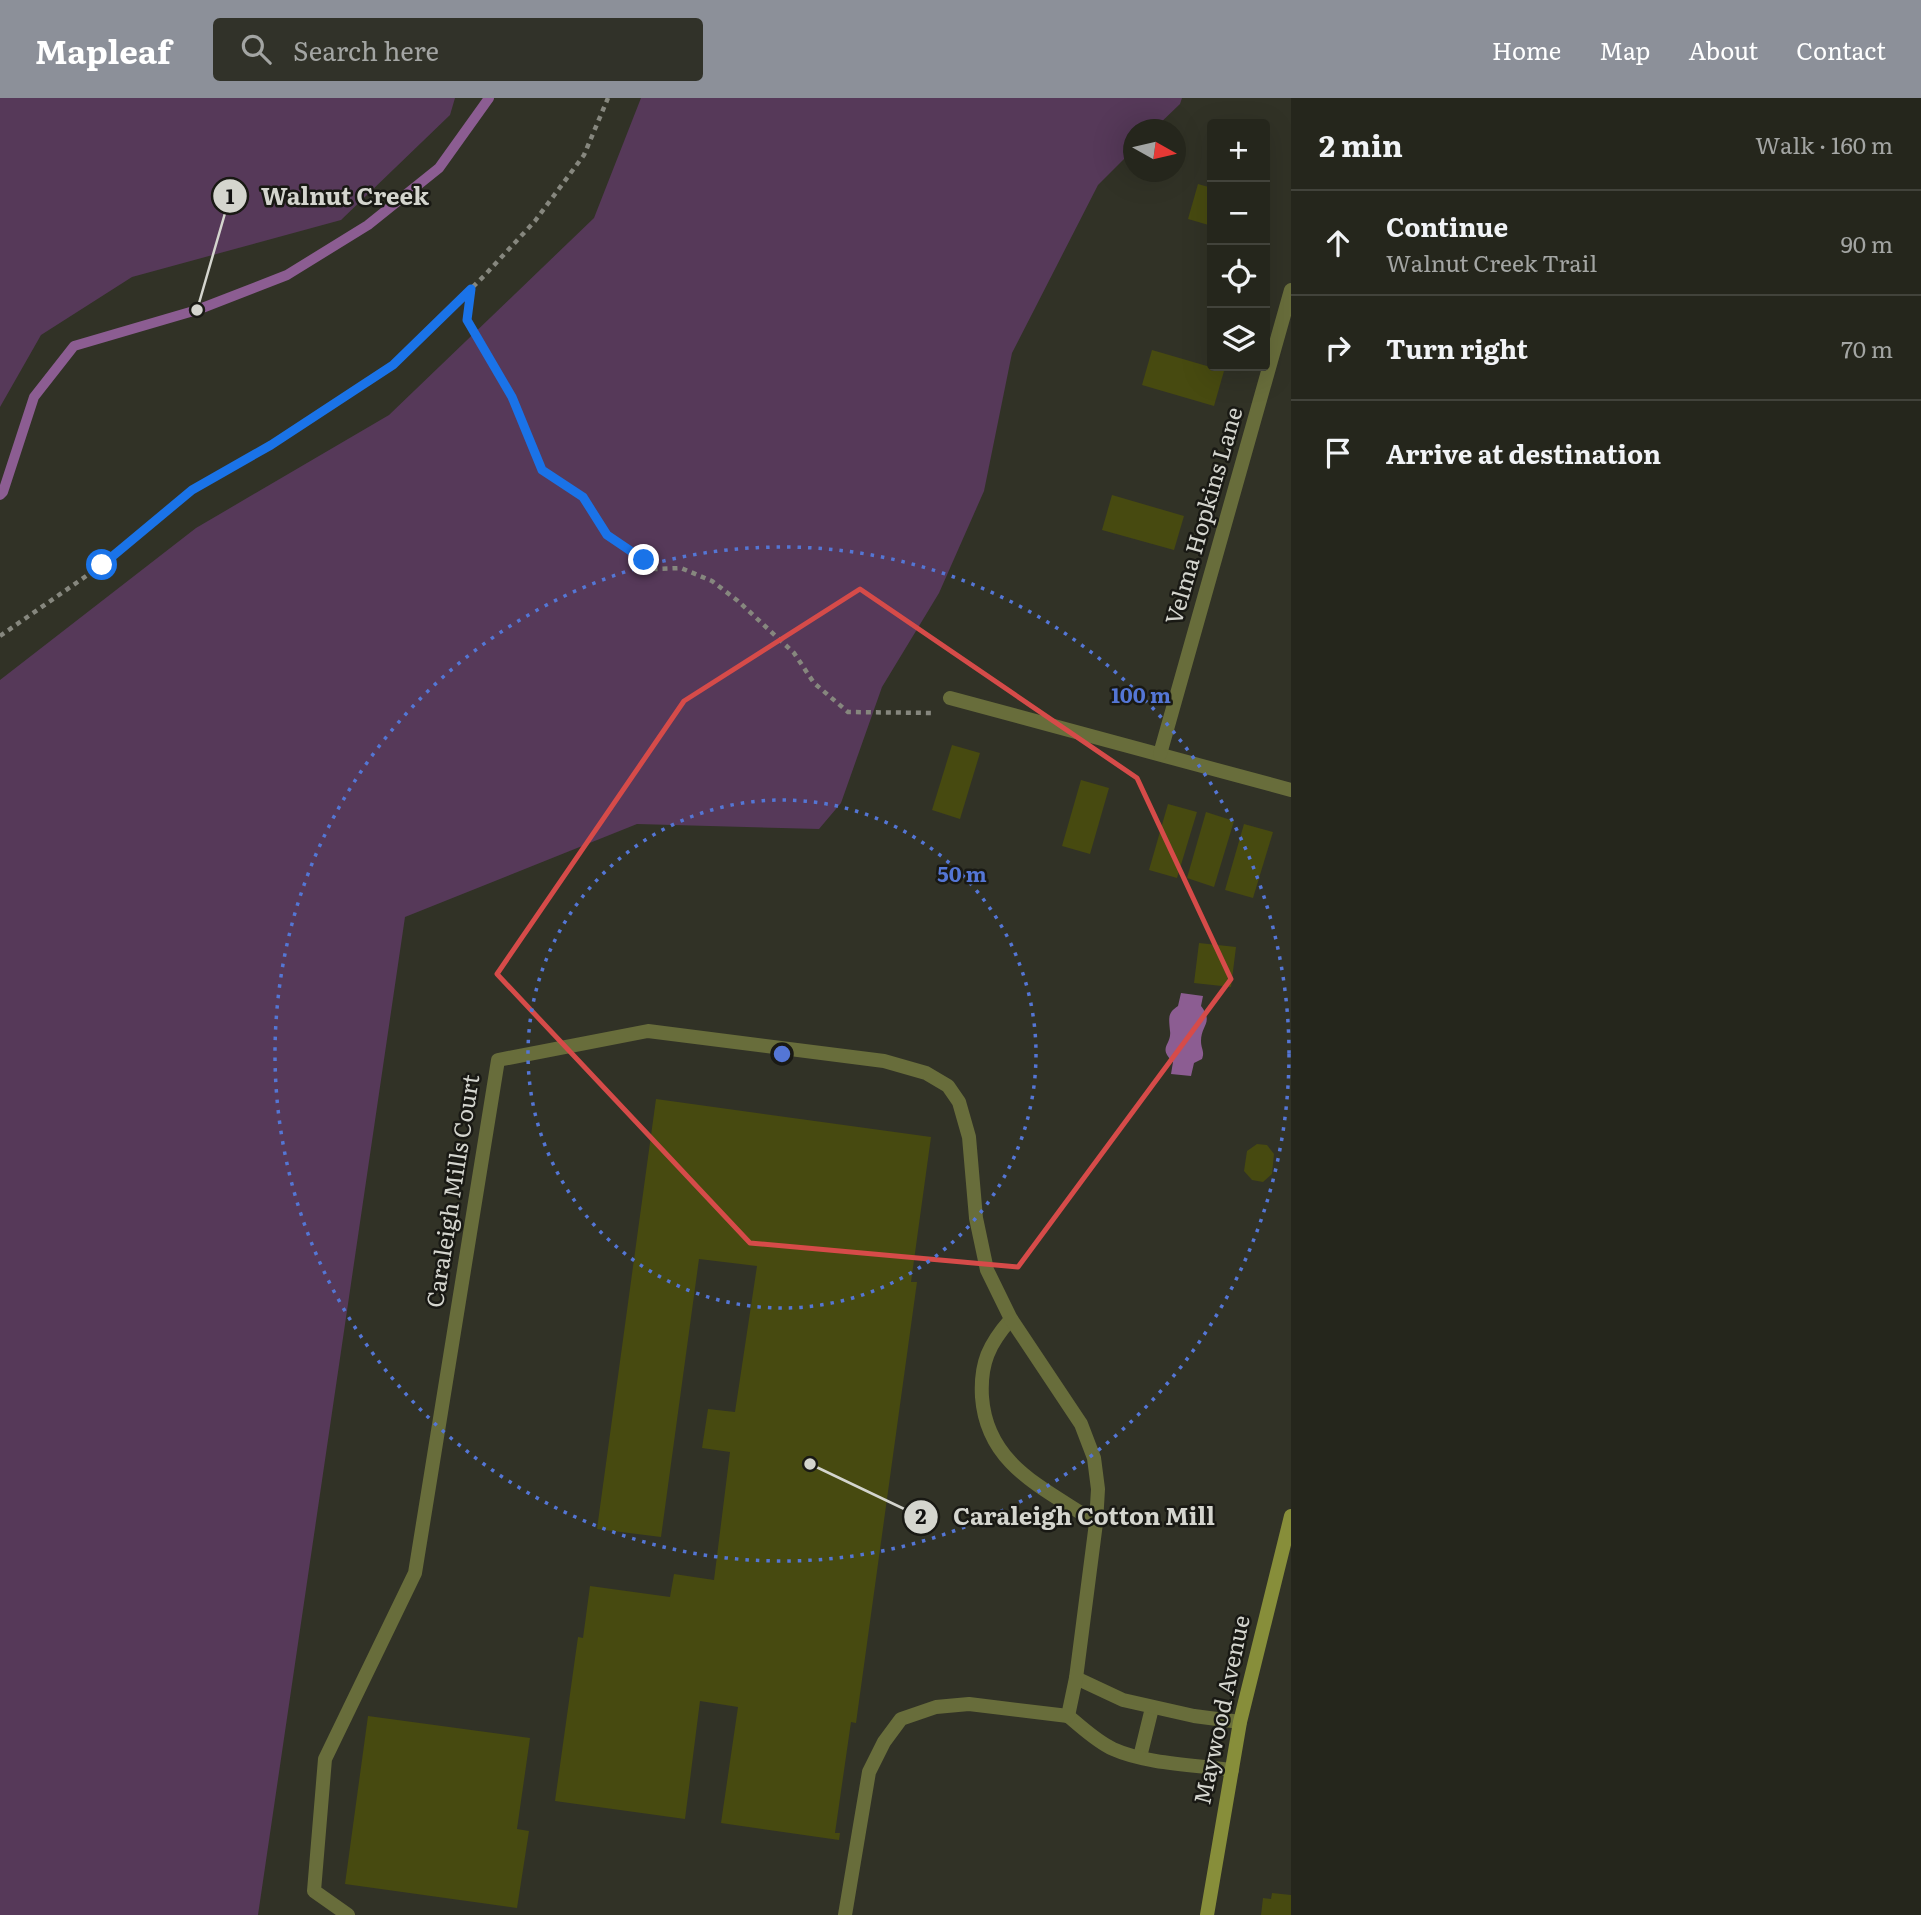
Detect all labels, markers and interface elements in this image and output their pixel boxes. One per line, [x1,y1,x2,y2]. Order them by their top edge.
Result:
search box [213,18,703,81]
text: Mapleaf [35,25,171,74]
icon: search [237,30,275,68]
text: Search here [293,30,439,69]
text: Home [1492,32,1561,67]
text: Map [1599,32,1650,67]
text: About [1688,32,1758,67]
text: Contact [1796,32,1886,67]
north arrow [1123,119,1186,182]
map controls [1207,119,1270,371]
button: + [1207,119,1270,182]
text: 2 min [1319,122,1403,166]
text: Walk · 160 m [1755,127,1893,161]
callout: Walnut Creek [212,174,443,219]
text: Walnut Creek [261,177,430,212]
text: 1 [226,179,235,210]
button: − [1207,182,1270,245]
text: Continue [1386,206,1508,245]
icon: ahead [1319,224,1357,262]
text: 90 m [1841,226,1893,260]
button: locate [1207,245,1270,308]
text: Walnut Creek Trail [1386,245,1597,279]
button: layers [1207,308,1270,371]
text: Turn right [1386,328,1528,367]
icon: right [1319,329,1357,367]
text: 70 m [1841,331,1893,365]
street label: Velma Hopkins Lane [1155,403,1249,628]
text: Arrive at destination [1386,433,1661,472]
icon: arrive [1319,434,1357,472]
route end [628,544,659,575]
route start [86,549,117,580]
text: 100 m [1111,678,1171,709]
text: 50 m [937,857,987,888]
centre of rings [770,1042,794,1066]
street label: Caraleigh Mills Court [416,1071,486,1310]
callout: Caraleigh Cotton Mill [904,1495,1229,1540]
text: Caraleigh Cotton Mill [953,1497,1215,1532]
text: 2 [915,1499,927,1530]
street label: Maywood Avenue [1183,1612,1257,1807]

